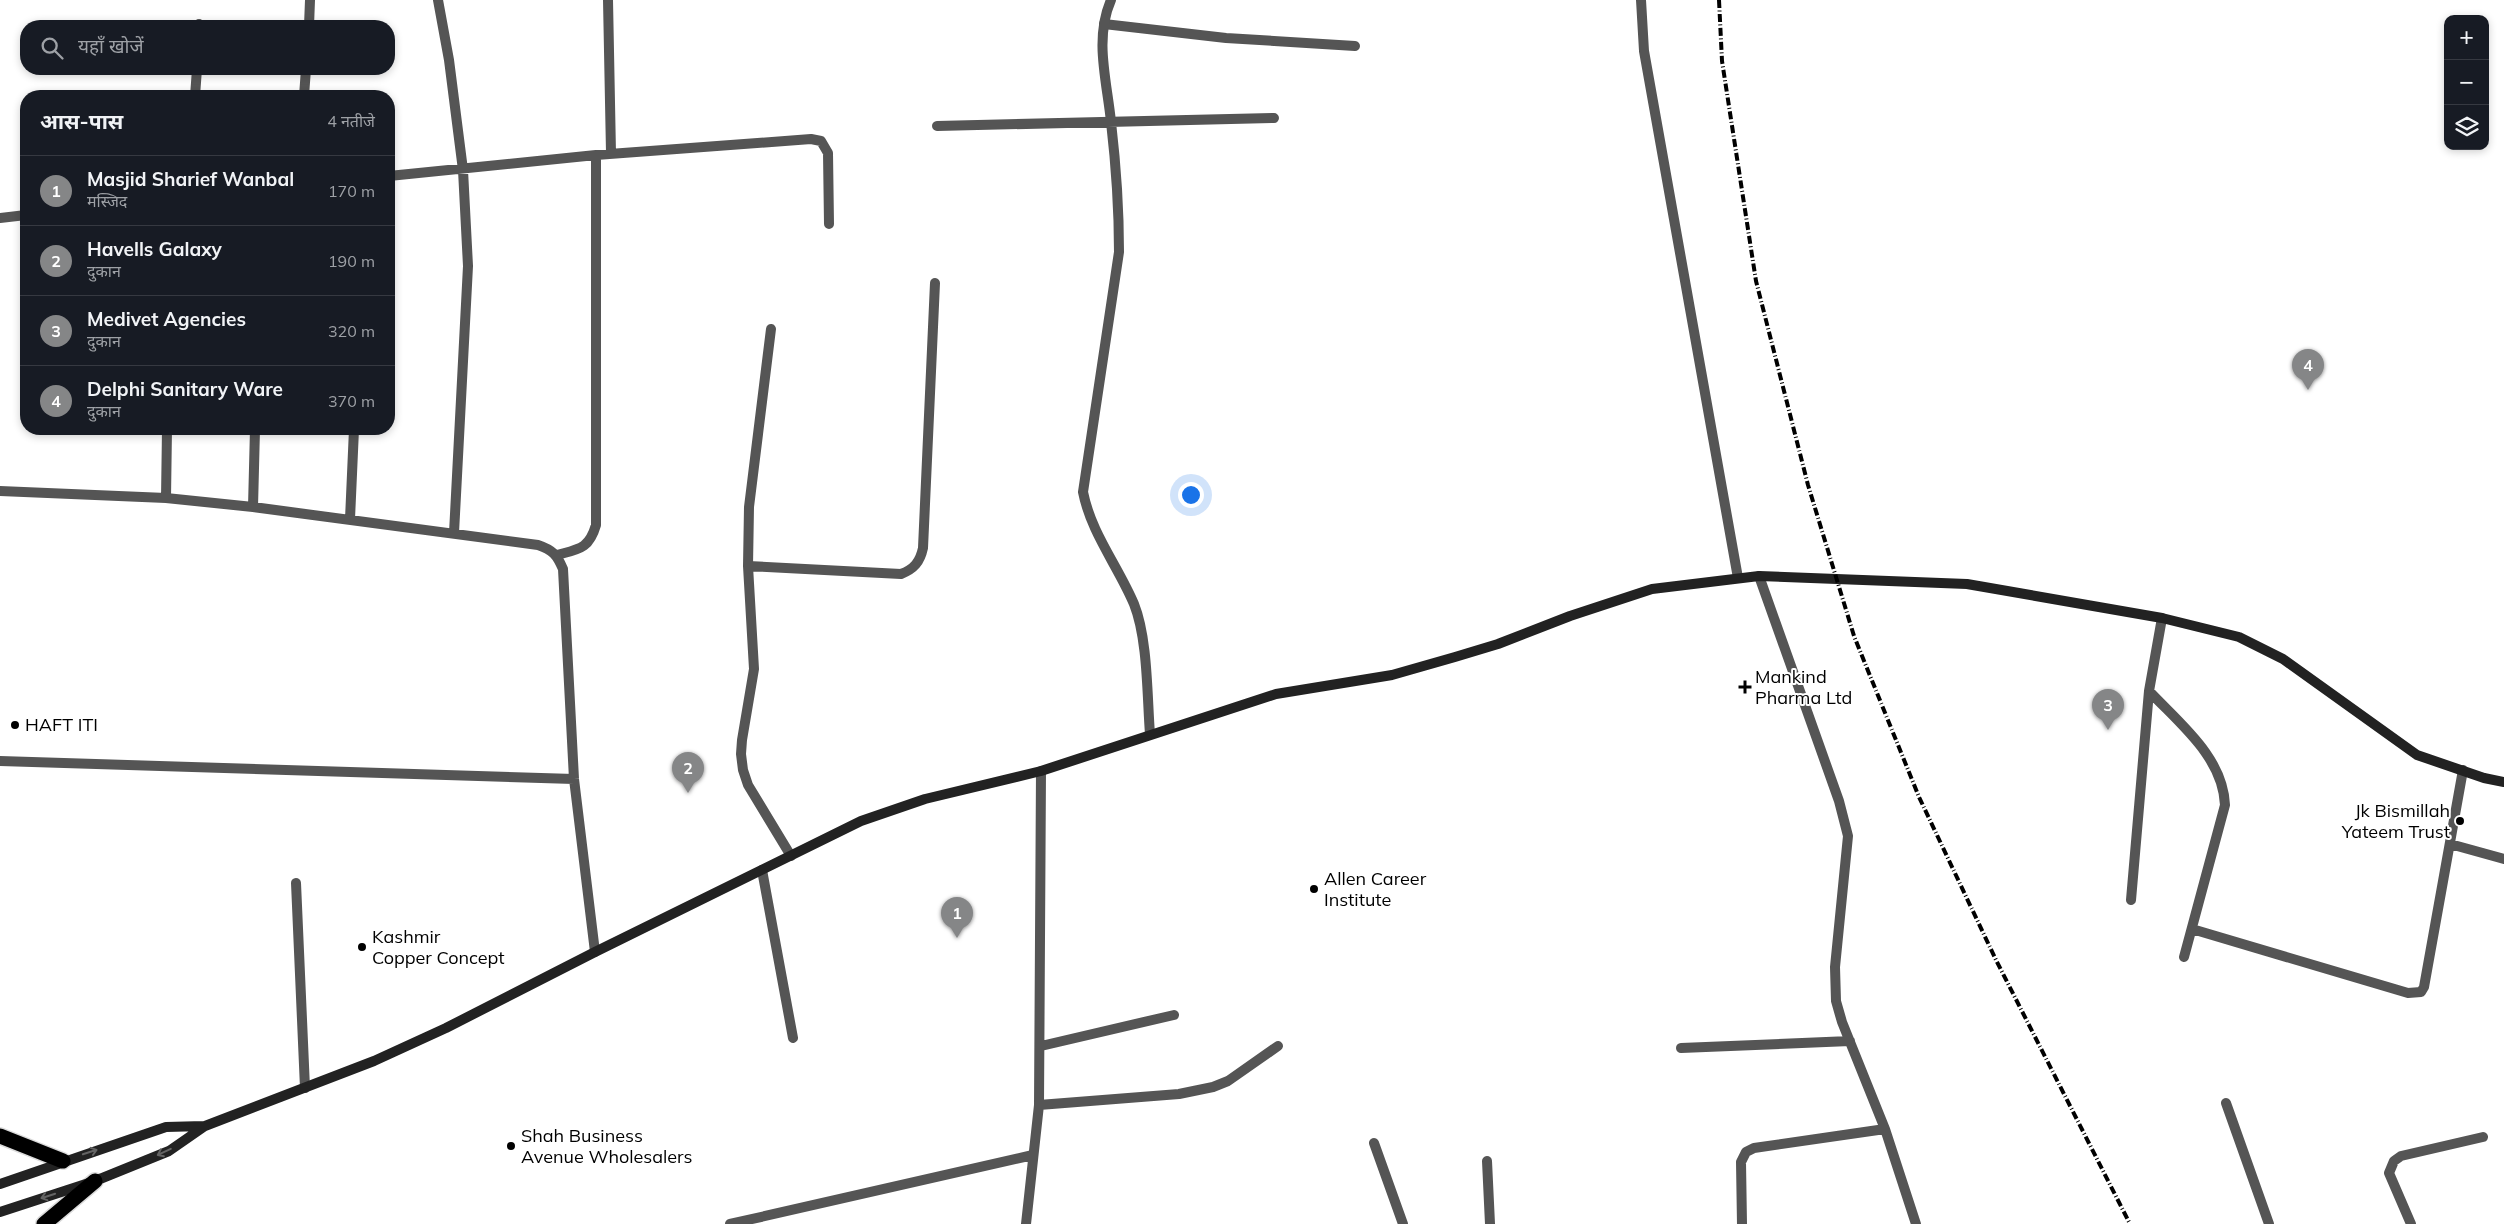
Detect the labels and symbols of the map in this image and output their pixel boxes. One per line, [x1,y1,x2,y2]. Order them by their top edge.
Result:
pin: 4 [2292,349,2324,390]
your location [1178,482,1204,508]
place label: Mankind Pharma Ltd [1755,665,1852,709]
marker: Mankind Pharma Ltd [1739,681,1751,693]
pin: 3 [2092,689,2124,730]
place label: HAFT ITI [25,713,98,736]
marker: HAFT ITI [9,719,21,731]
pin: 2 [672,752,704,793]
place label: Jk Bismillah Yateem Trust [2341,799,2450,843]
marker: Jk Bismillah Yateem Trust [2454,815,2466,827]
place label: Allen Career Institute [1324,867,1427,911]
marker: Allen Career Institute [1308,883,1320,895]
pin: 1 [941,897,973,938]
place label: Kashmir Copper Concept [372,925,505,969]
marker: Kashmir Copper Concept [356,941,368,953]
place label: Shah Business Avenue Wholesalers [521,1124,693,1168]
marker: Shah Business Avenue Wholesalers [505,1140,517,1152]
one-way arrow [82,1147,98,1156]
one-way arrow [157,1148,172,1158]
one-way arrow [41,1192,57,1201]

